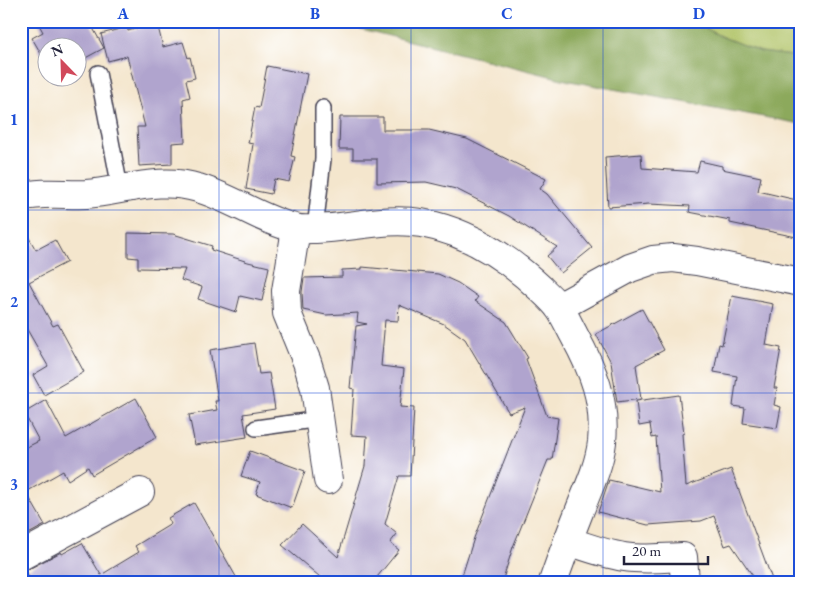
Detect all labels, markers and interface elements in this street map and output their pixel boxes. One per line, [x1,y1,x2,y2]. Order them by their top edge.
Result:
text: A [116,3,129,24]
text: B [310,3,320,24]
text: C [501,3,513,24]
text: D [693,3,705,24]
north arrow [38,38,88,88]
text: N [48,39,66,61]
text: 1 [10,109,18,130]
text: 2 [10,291,19,312]
text: 3 [10,474,18,495]
scale bar [624,533,708,565]
text: 20 m [632,541,661,560]

